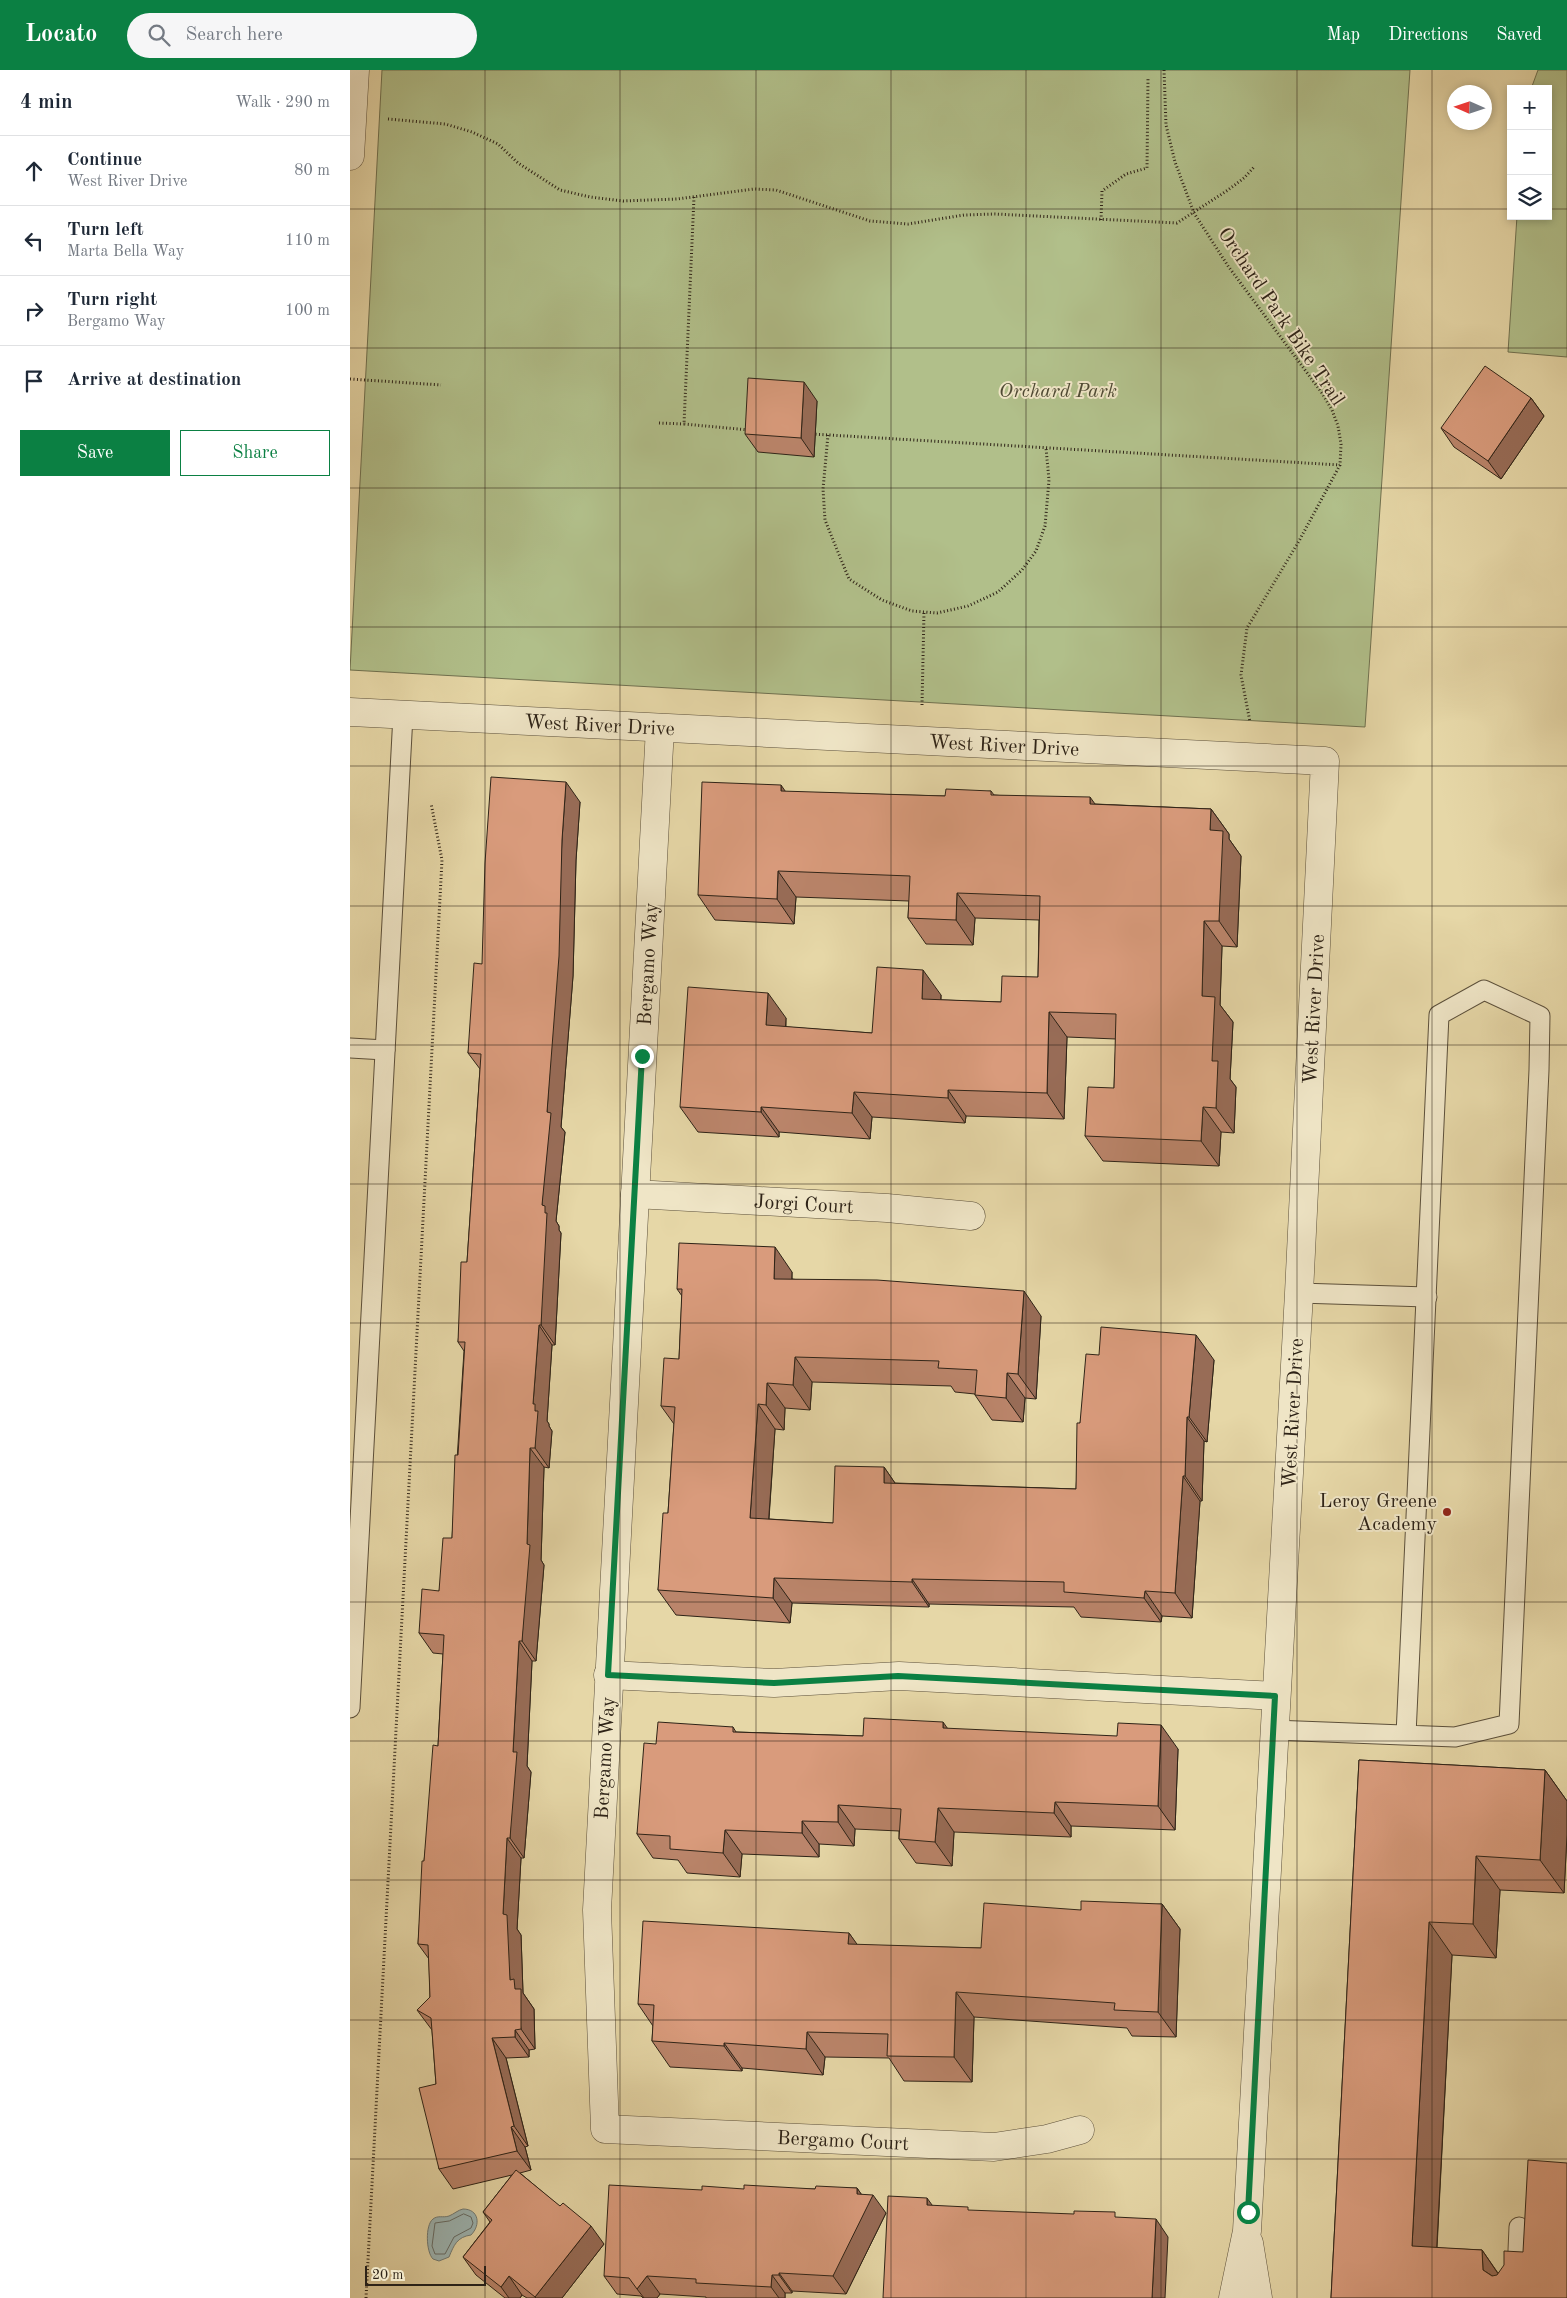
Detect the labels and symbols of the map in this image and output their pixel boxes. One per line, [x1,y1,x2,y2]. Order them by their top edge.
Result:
north arrow [1447,85,1492,130]
street label: Orchard Park Bike Trail [1213,224,1347,410]
park label: Orchard Park [999,382,1117,402]
street label: West River Drive [524,713,675,740]
street label: West River Drive [928,733,1080,761]
street label: Bergamo Way [636,902,662,1026]
street label: West River Drive [1301,934,1329,1085]
route end [631,1045,654,1068]
street label: Jorgi Court [753,1193,854,1218]
street label: West River Drive [1280,1338,1308,1489]
place label: Leroy Greene Academy [1319,1492,1437,1535]
marker: Leroy Greene Academy [1441,1506,1453,1518]
street label: Bergamo Way [593,1696,619,1820]
street label: Bergamo Court [776,2129,910,2155]
route start [1237,2201,1260,2224]
scale bar [365,2263,486,2286]

